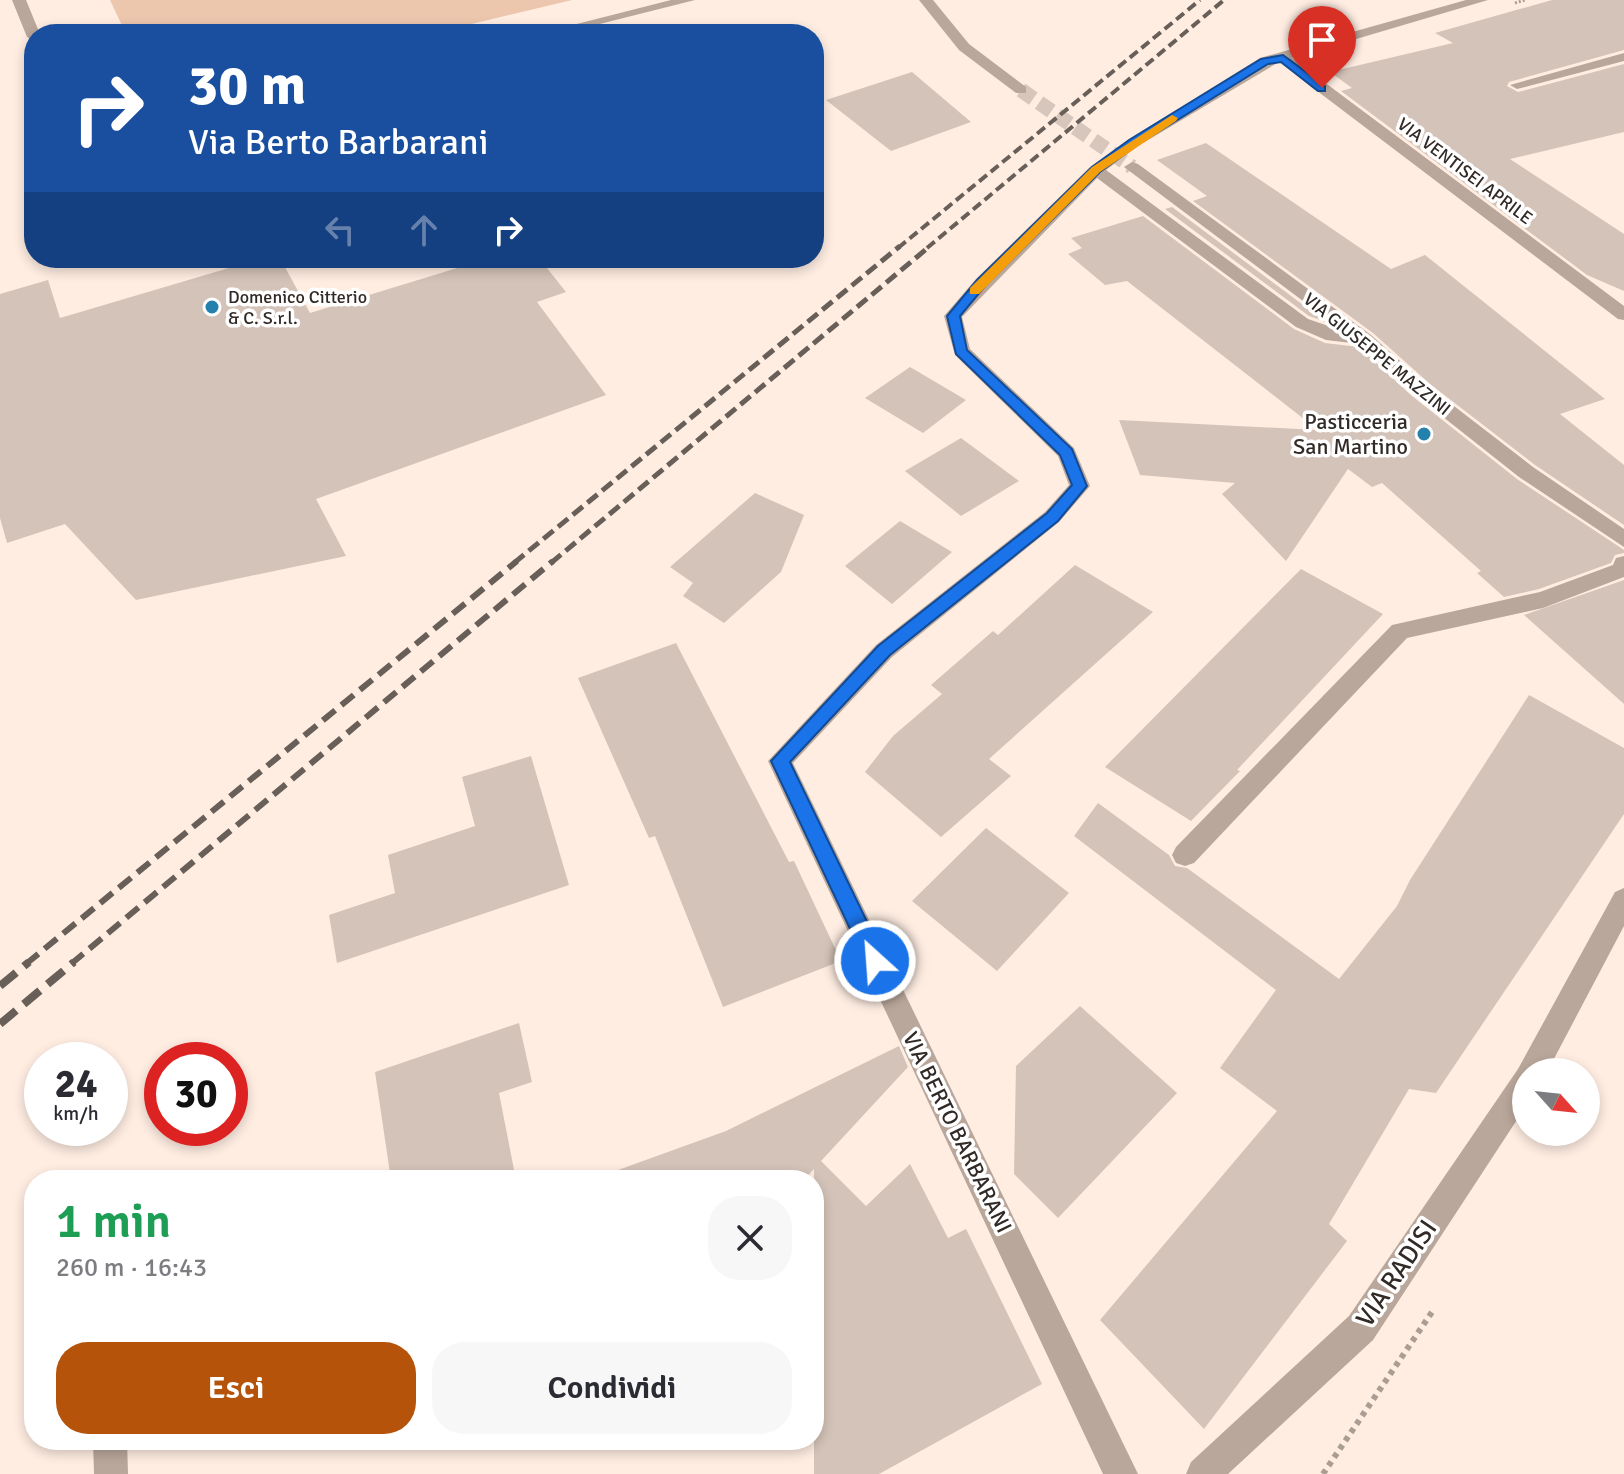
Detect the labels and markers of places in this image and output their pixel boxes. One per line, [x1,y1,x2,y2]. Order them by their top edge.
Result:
pin [1288,6,1356,88]
place label: Domenico Citterio & C. S.r.l. [228,286,367,329]
marker: Domenico Citterio & C. S.r.l. [203,298,221,316]
place label: Pasticceria San Martino [1293,408,1408,460]
marker: Pasticceria San Martino [1415,425,1433,443]

